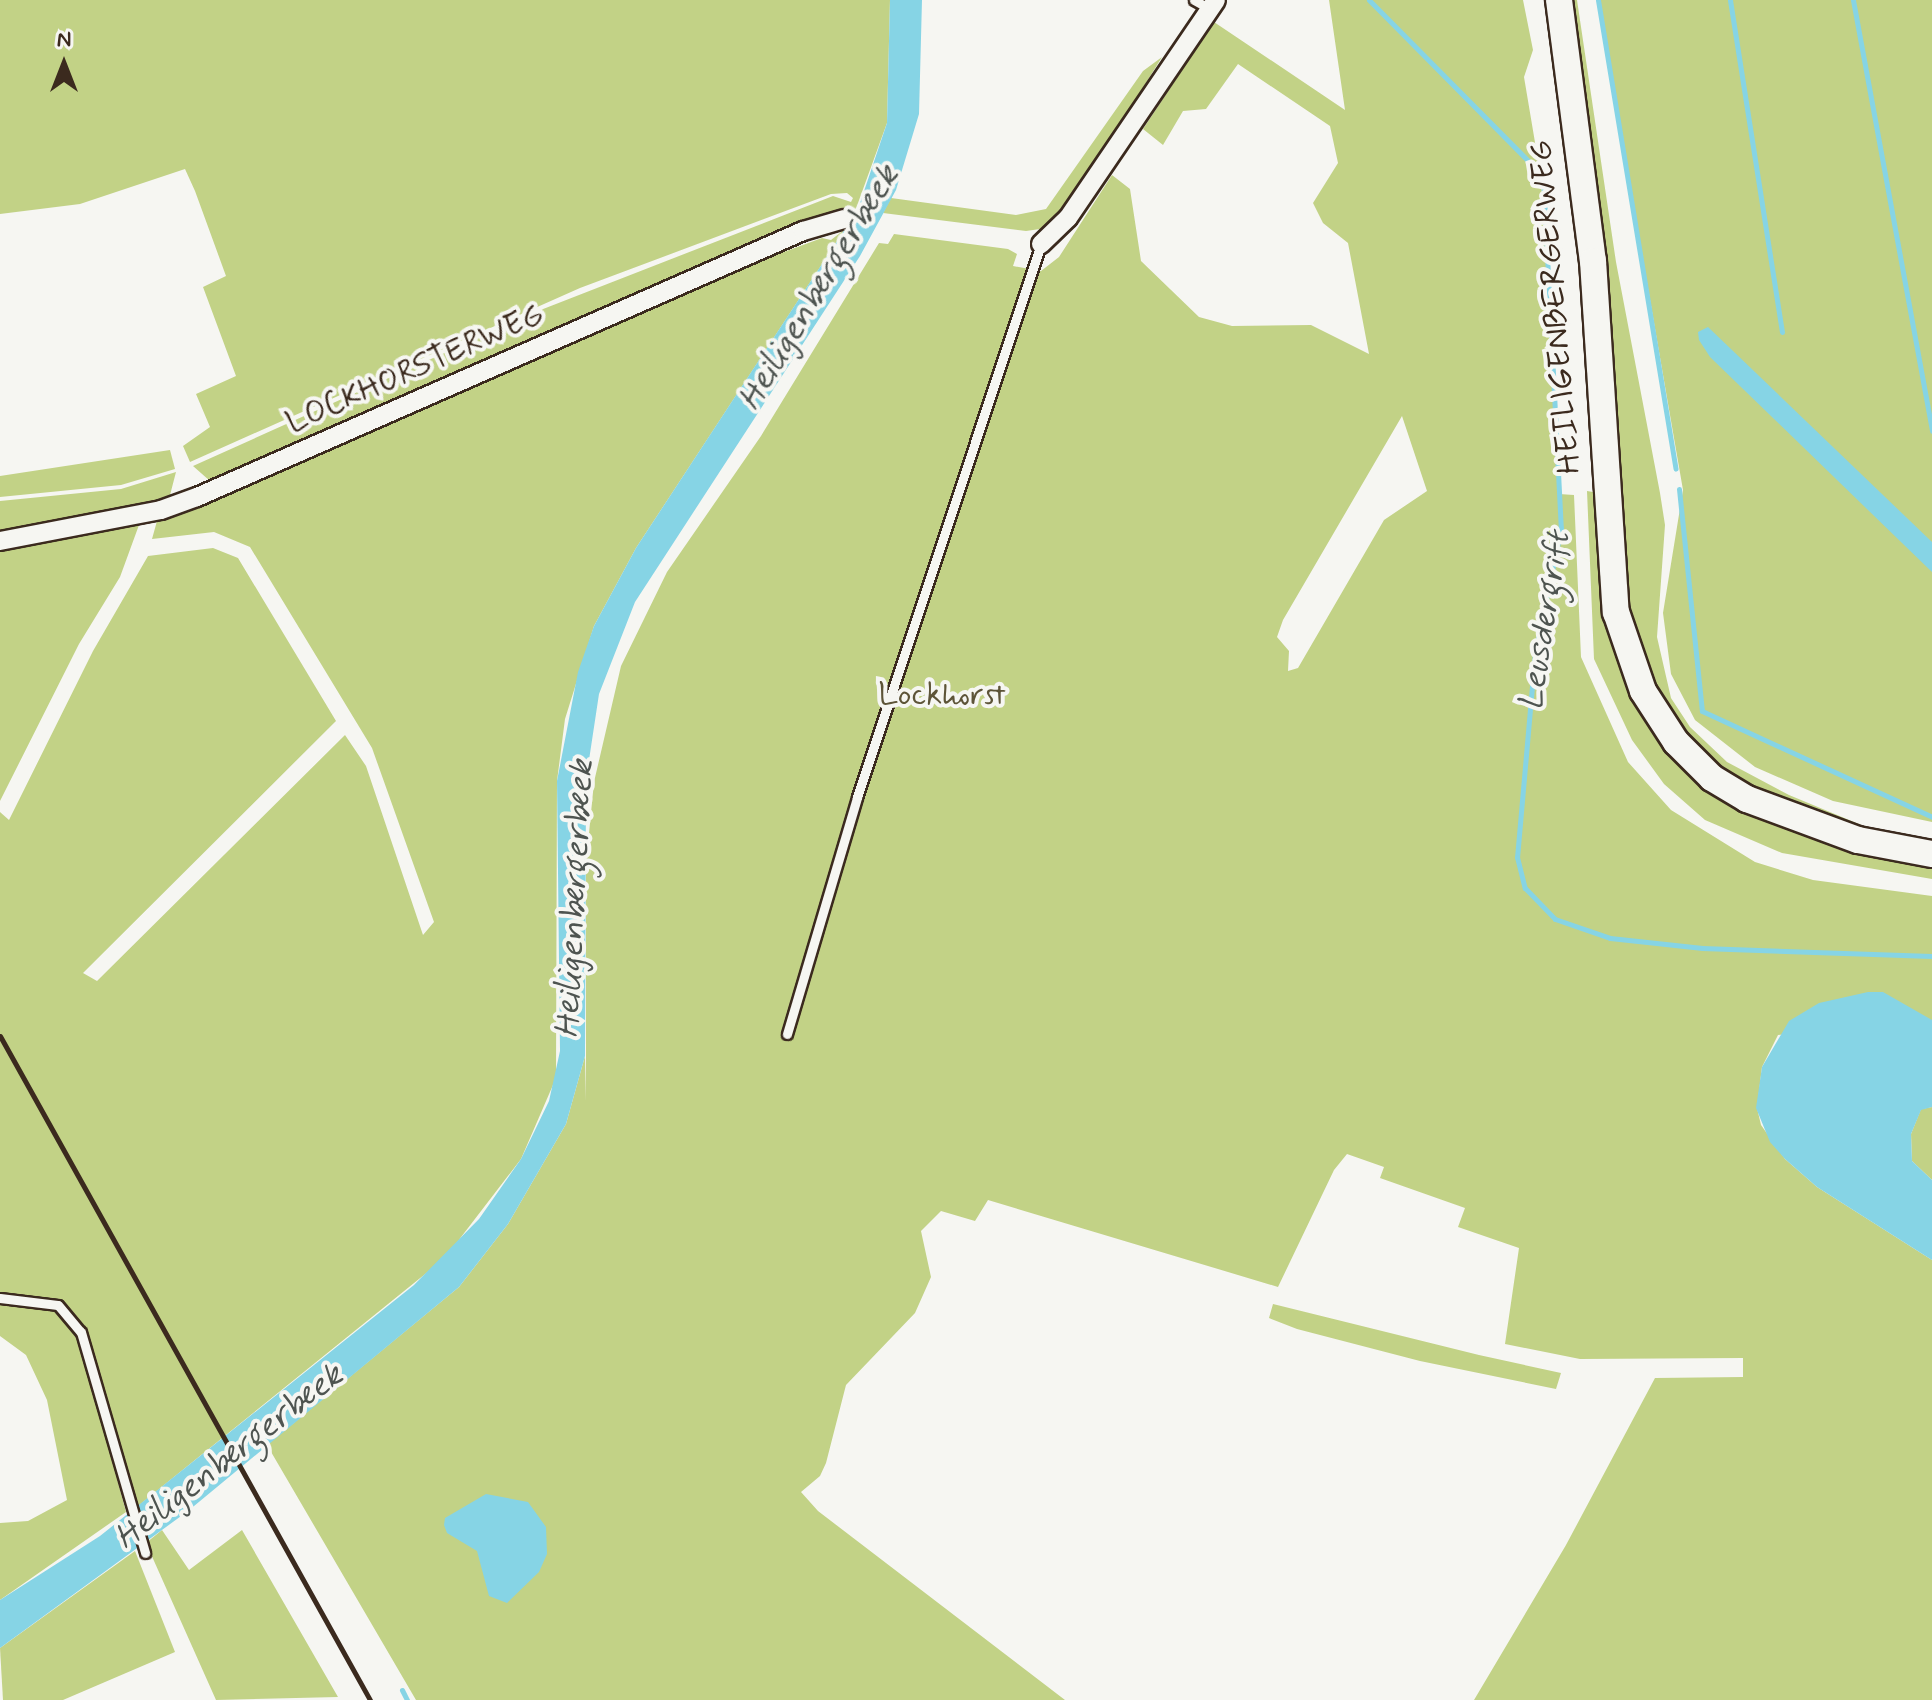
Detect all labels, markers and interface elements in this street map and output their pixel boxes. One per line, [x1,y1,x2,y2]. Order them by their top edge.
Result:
north arrow [24,24,104,104]
text: N [57,26,71,54]
street label: HEILIGENBERGERWEG [1522,138,1590,476]
water label: Heiligenbergerbeek [730,158,908,418]
street label: LOCKHORSTERWEG [280,295,550,443]
water label: Leusdergrift [1511,529,1579,713]
park label: Lockhorst [878,676,1006,714]
water label: Heiligenbergerbeek [547,759,603,1039]
water label: Heiligenbergerbeek [107,1355,351,1559]

